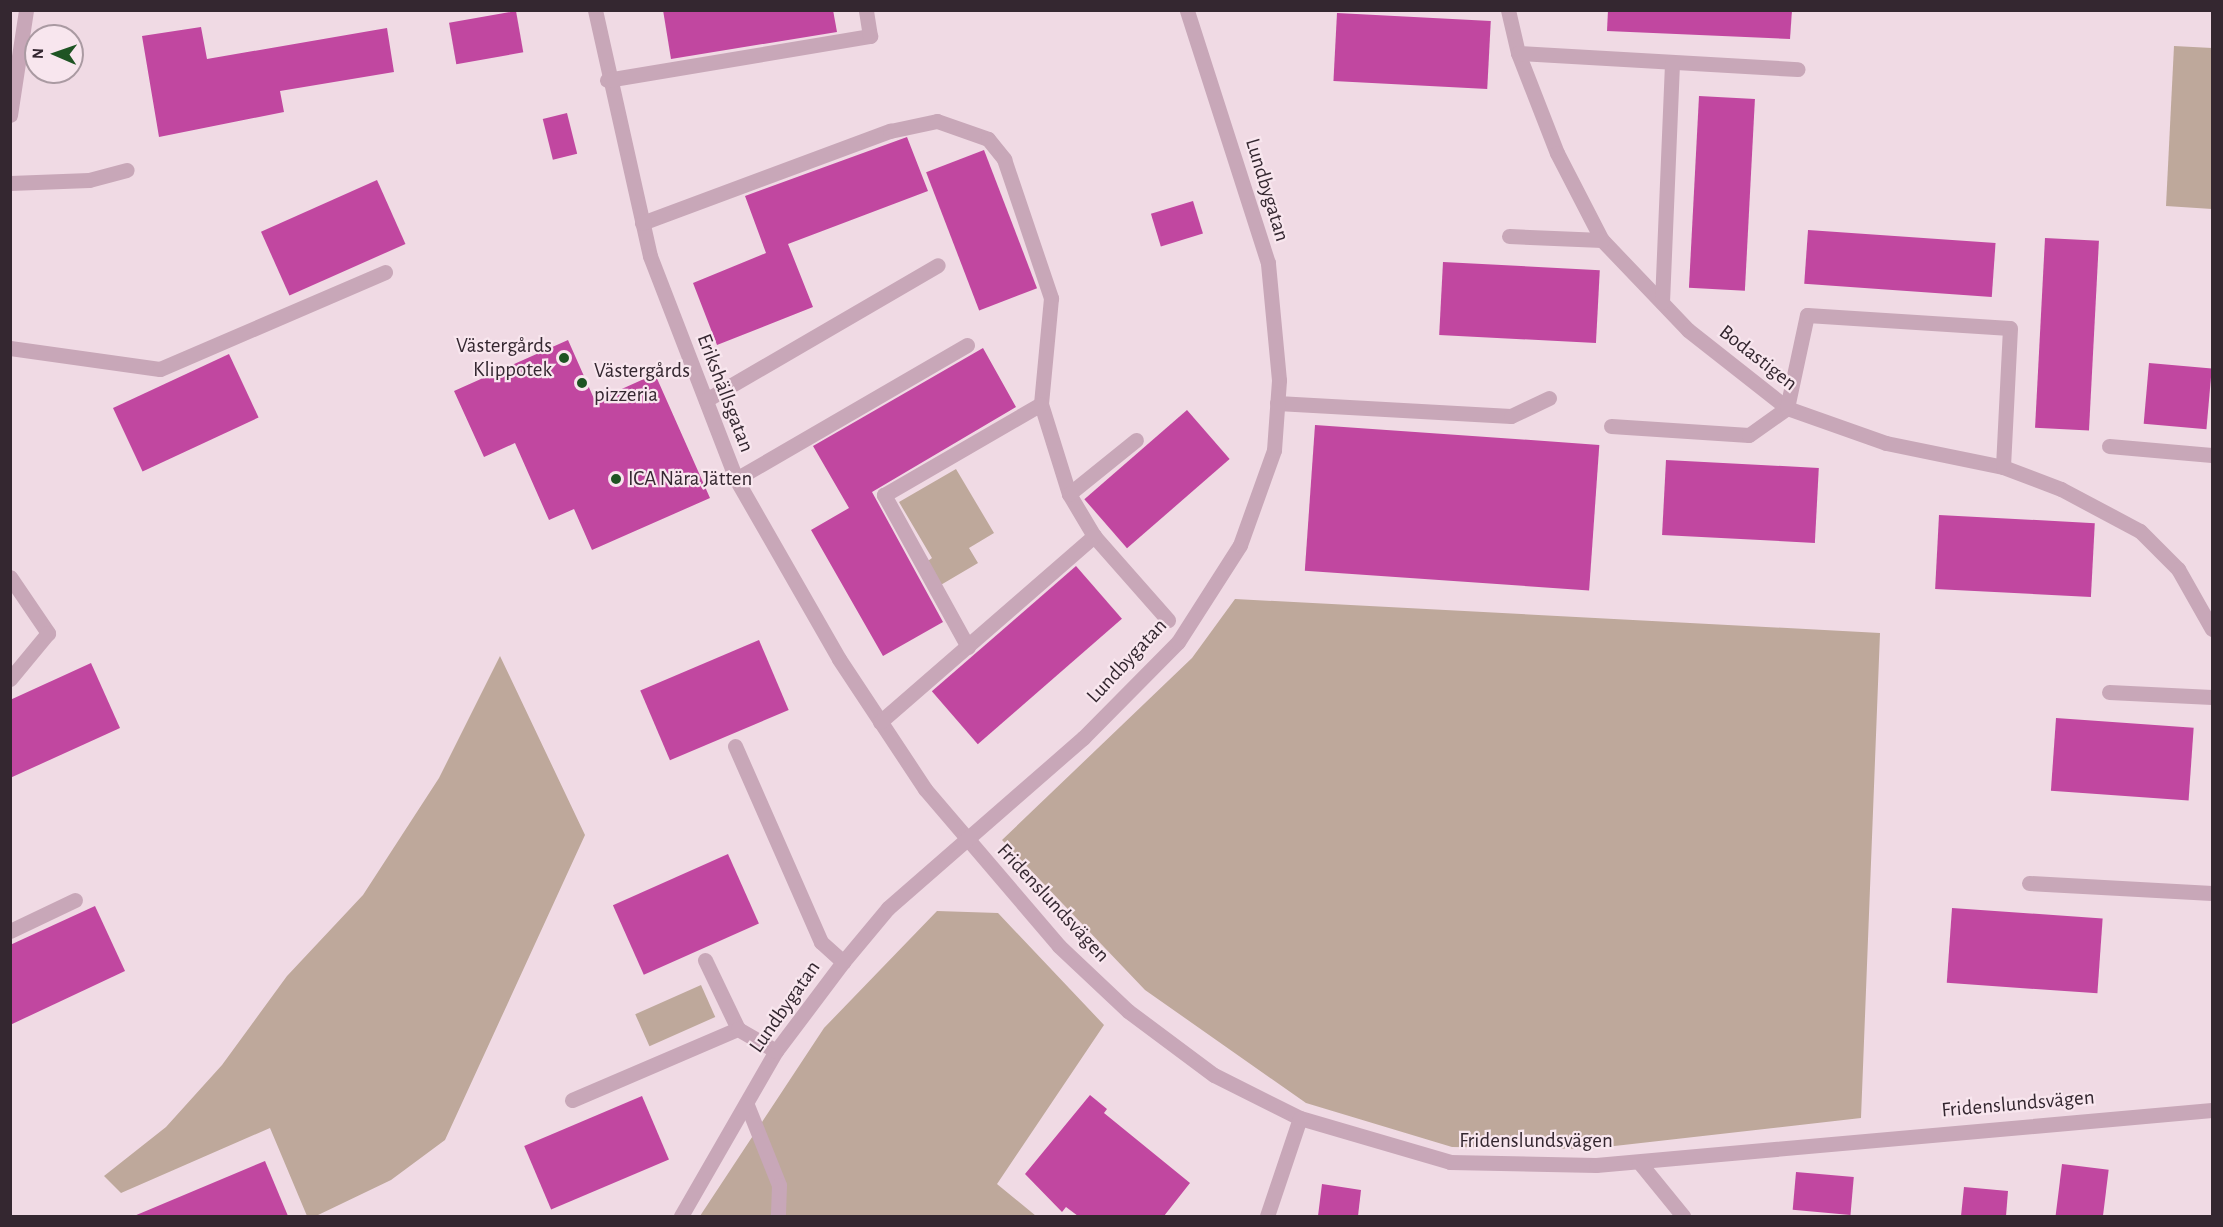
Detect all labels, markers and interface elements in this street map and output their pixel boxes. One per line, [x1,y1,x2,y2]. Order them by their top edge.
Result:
north arrow [24,24,84,84]
text: N [30,48,46,59]
street label: Lundbygatan [1239,135,1295,245]
street label: Bodastigen [1714,320,1802,396]
street label: Erikshällsgatan [691,330,759,456]
place label: Västergårds Klippotek [456,333,552,383]
marker: Västergårds Klippotek [557,351,571,365]
place label: Västergårds pizzeria [594,358,690,408]
marker: Västergårds pizzeria [575,376,589,390]
place label: ICA Nära Jätten [628,466,752,492]
marker: ICA Nära Jätten [609,472,623,486]
street label: Lundbygatan [1081,613,1173,709]
street label: Fridenslundsvägen [991,838,1115,968]
street label: Lundbygatan [744,956,826,1058]
street label: Fridenslundsvägen [1940,1085,2096,1123]
street label: Fridenslundsvägen [1459,1128,1613,1154]

